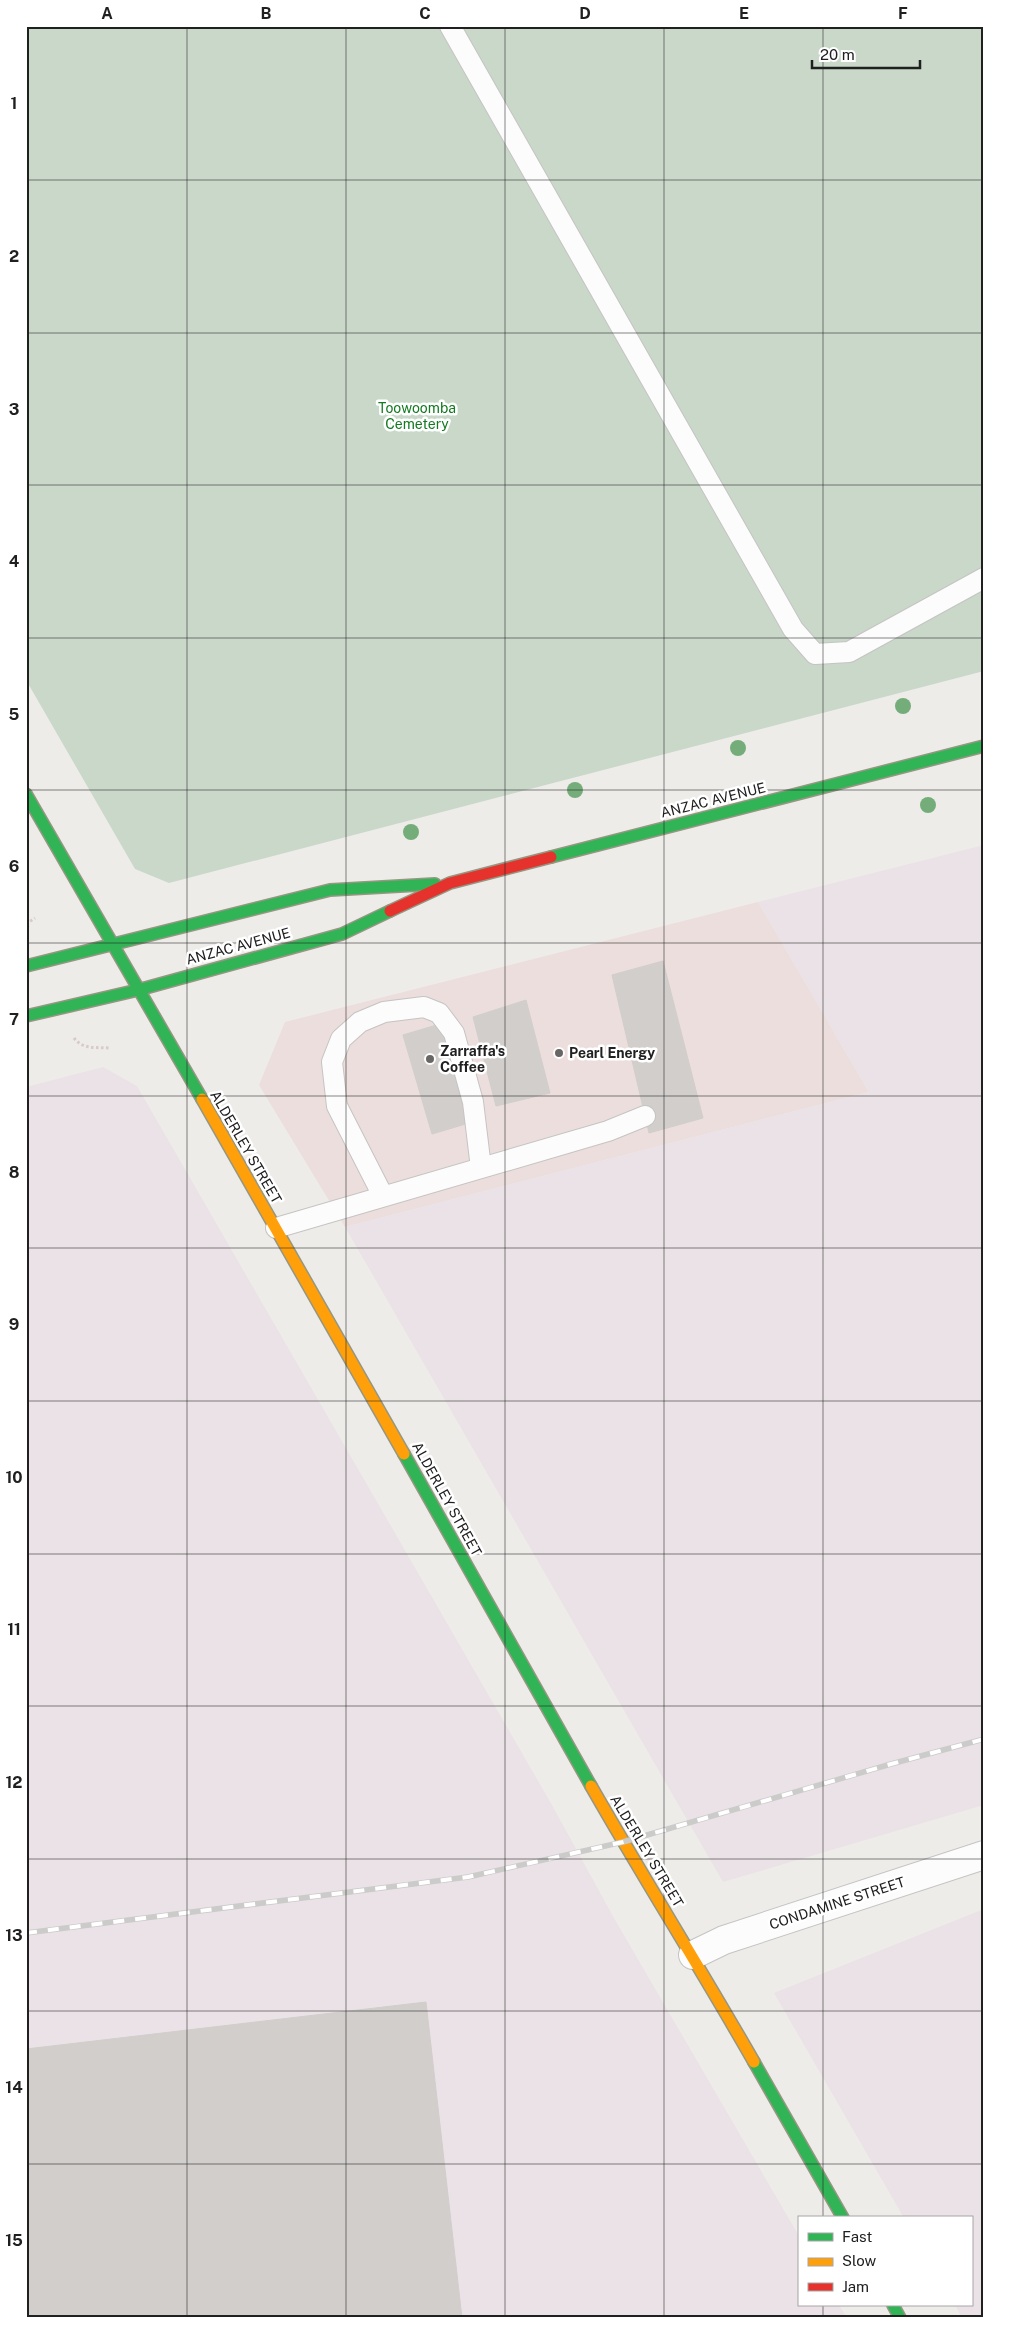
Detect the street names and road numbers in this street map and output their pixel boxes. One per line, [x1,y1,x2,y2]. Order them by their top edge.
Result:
street label: ANZAC AVENUE [659,779,767,821]
street label: ANZAC AVENUE [184,924,292,968]
street label: ALDERLEY STREET [207,1088,285,1206]
street label: ALDERLEY STREET [409,1439,485,1559]
street label: ALDERLEY STREET [607,1792,687,1910]
street label: CONDAMINE STREET [767,1874,907,1932]

